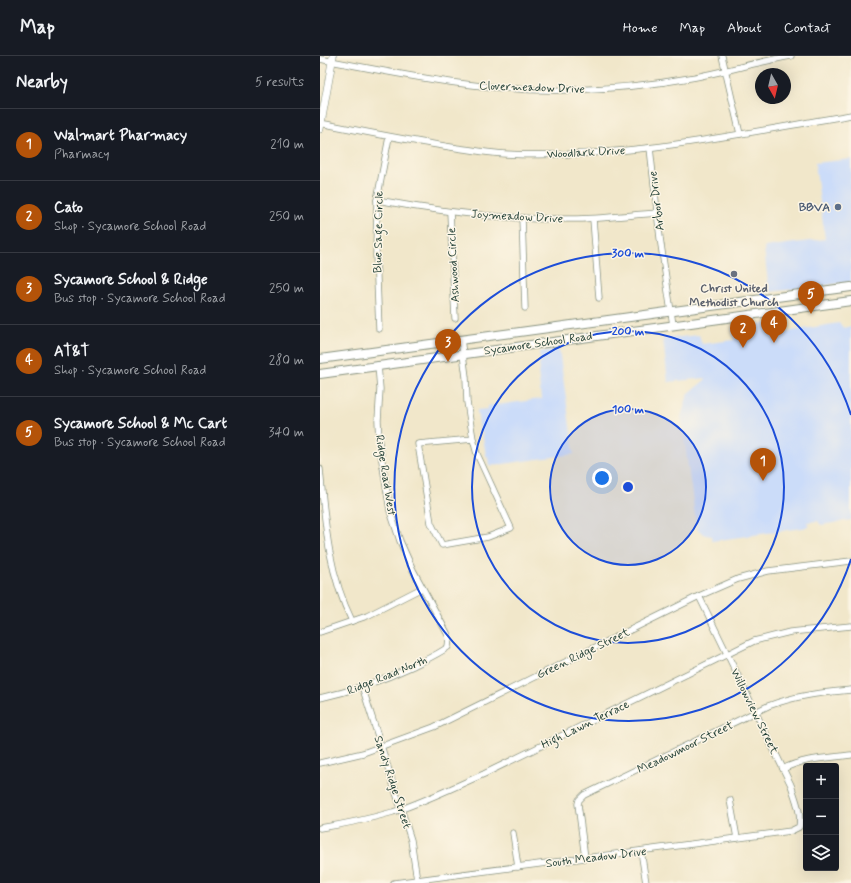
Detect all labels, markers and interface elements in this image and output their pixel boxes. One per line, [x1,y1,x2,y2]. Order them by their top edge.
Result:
text: Map [20,15,55,40]
text: Home [623,19,657,37]
text: Map [679,19,705,37]
text: About [727,19,762,37]
text: Contact [784,19,831,37]
north arrow [755,68,791,104]
text: Nearby [16,71,68,93]
text: 5 results [255,74,304,91]
street label: Clovermeadow Drive [479,78,585,98]
text: Walmart Pharmacy [54,126,187,146]
text: 1 [26,136,32,153]
text: 210 m [270,136,304,153]
street label: Woodlark Drive [546,143,626,163]
text: Pharmacy [54,146,110,163]
street label: Arbor Drive [645,170,669,232]
street label: Blue Sage Circle [370,190,389,273]
text: Cato [54,198,83,218]
place label: BBVA [799,200,830,216]
marker: BBVA [833,202,843,212]
street label: Joymeadow Drive [470,207,563,227]
text: 2 [26,208,32,225]
text: 250 m [269,208,304,225]
text: Shop · Sycamore School Road [54,218,206,235]
street label: Ashwood Circle [444,227,464,303]
text: 300 m [612,246,645,262]
marker: Christ United Methodist Church [729,269,739,279]
text: Sycamore School & Ridge [54,270,208,290]
text: 3 [26,280,32,297]
text: 250 m [269,280,304,297]
place label: Christ United Methodist Church [689,281,779,311]
pin: 5 [798,281,824,314]
text: Bus stop · Sycamore School Road [54,290,226,307]
pin: 4 [761,310,787,343]
pin: 2 [730,315,756,348]
text: 200 m [612,324,645,340]
street label: Sycamore School Road [483,328,593,360]
pin: 3 [435,329,461,362]
text: AT&T [54,342,89,362]
text: 4 [25,352,33,369]
text: 280 m [269,352,304,369]
text: Shop · Sycamore School Road [54,362,206,379]
text: 100 m [612,402,645,418]
text: Sycamore School & Mc Cart [54,414,227,434]
text: 5 [25,424,33,441]
text: 340 m [269,424,304,441]
text: Bus stop · Sycamore School Road [54,434,226,451]
street label: Ridge Road West [371,434,399,517]
pin: 1 [750,448,776,481]
your location [592,468,612,488]
centre of rings [621,480,635,494]
street label: Green Ridge Street [534,624,633,683]
street label: Ridge Road North [345,653,430,699]
street label: Willowview Street [726,666,782,757]
street label: High Lawn Terrace [539,696,633,754]
street label: Meadowmoor Street [635,718,736,778]
street label: Sandy Ridge Street [370,734,415,831]
map controls [803,763,839,871]
button: + [803,763,839,799]
button: − [803,799,839,835]
button: layers [803,835,839,871]
street label: South Meadow Drive [545,844,647,872]

